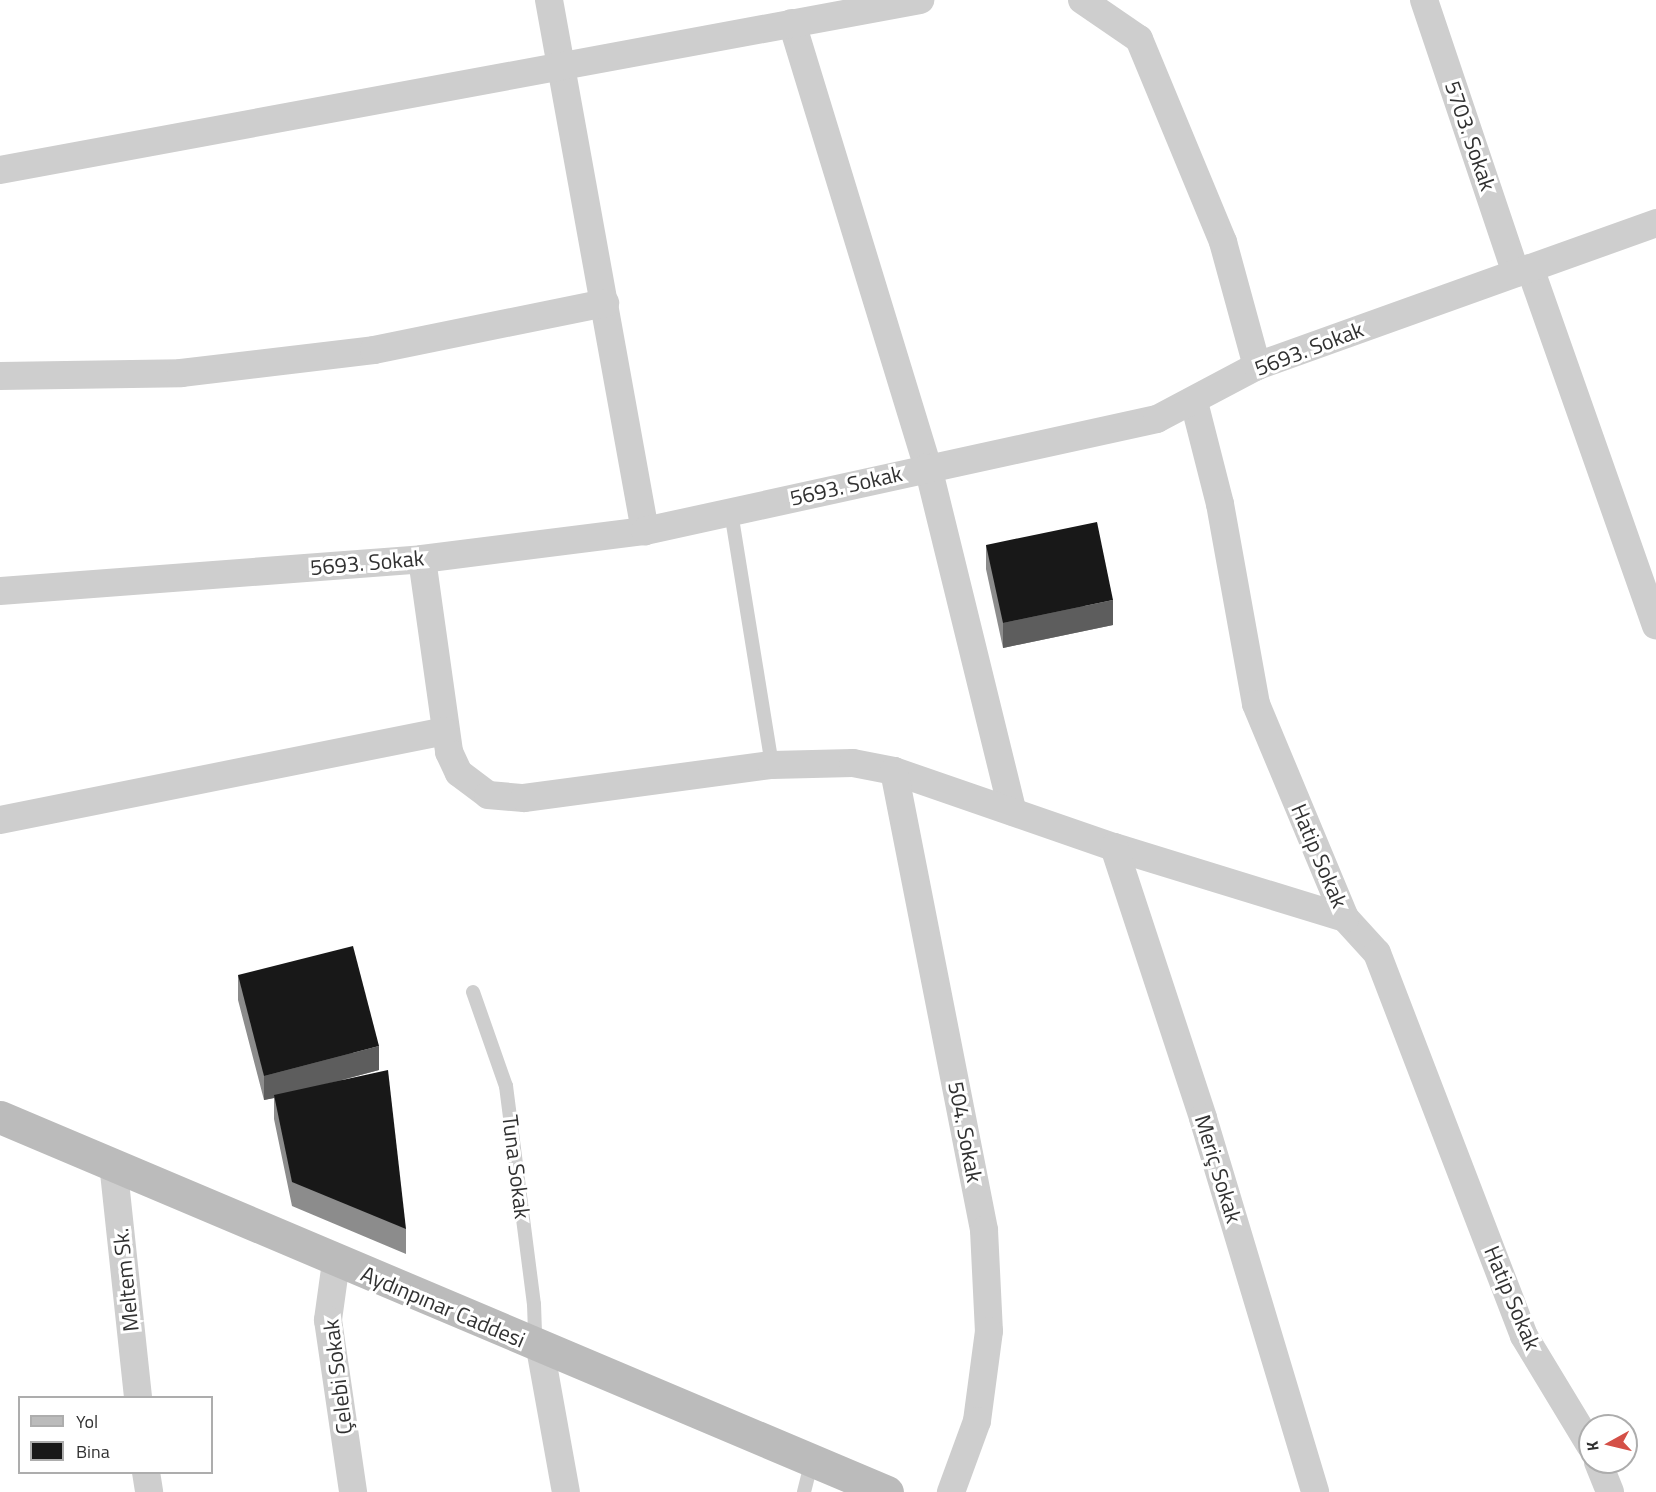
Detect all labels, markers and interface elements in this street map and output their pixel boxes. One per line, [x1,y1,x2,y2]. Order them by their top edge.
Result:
street label: 5703. Sokak [1439,78,1501,194]
street label: 5693. Sokak [1251,316,1367,382]
street label: 5693. Sokak [787,460,905,512]
street label: 5693. Sokak [309,545,425,581]
street label: Hatip Sokak [1285,800,1353,912]
street label: 504. Sokak [942,1079,988,1185]
street label: Meriç Sokak [1189,1112,1247,1226]
street label: Tuna Sokak [497,1113,535,1221]
street label: Meltem Sk. [107,1227,145,1333]
street label: Hatip Sokak [1478,1242,1546,1354]
street label: Aydınpınar Caddesi [357,1261,529,1353]
street label: Çelebi Sokak [318,1318,358,1436]
legend [18,1396,213,1474]
text: Yol [76,1408,98,1435]
north arrow [1578,1414,1638,1474]
text: Bina [76,1438,110,1465]
text: K [1580,1440,1605,1453]

